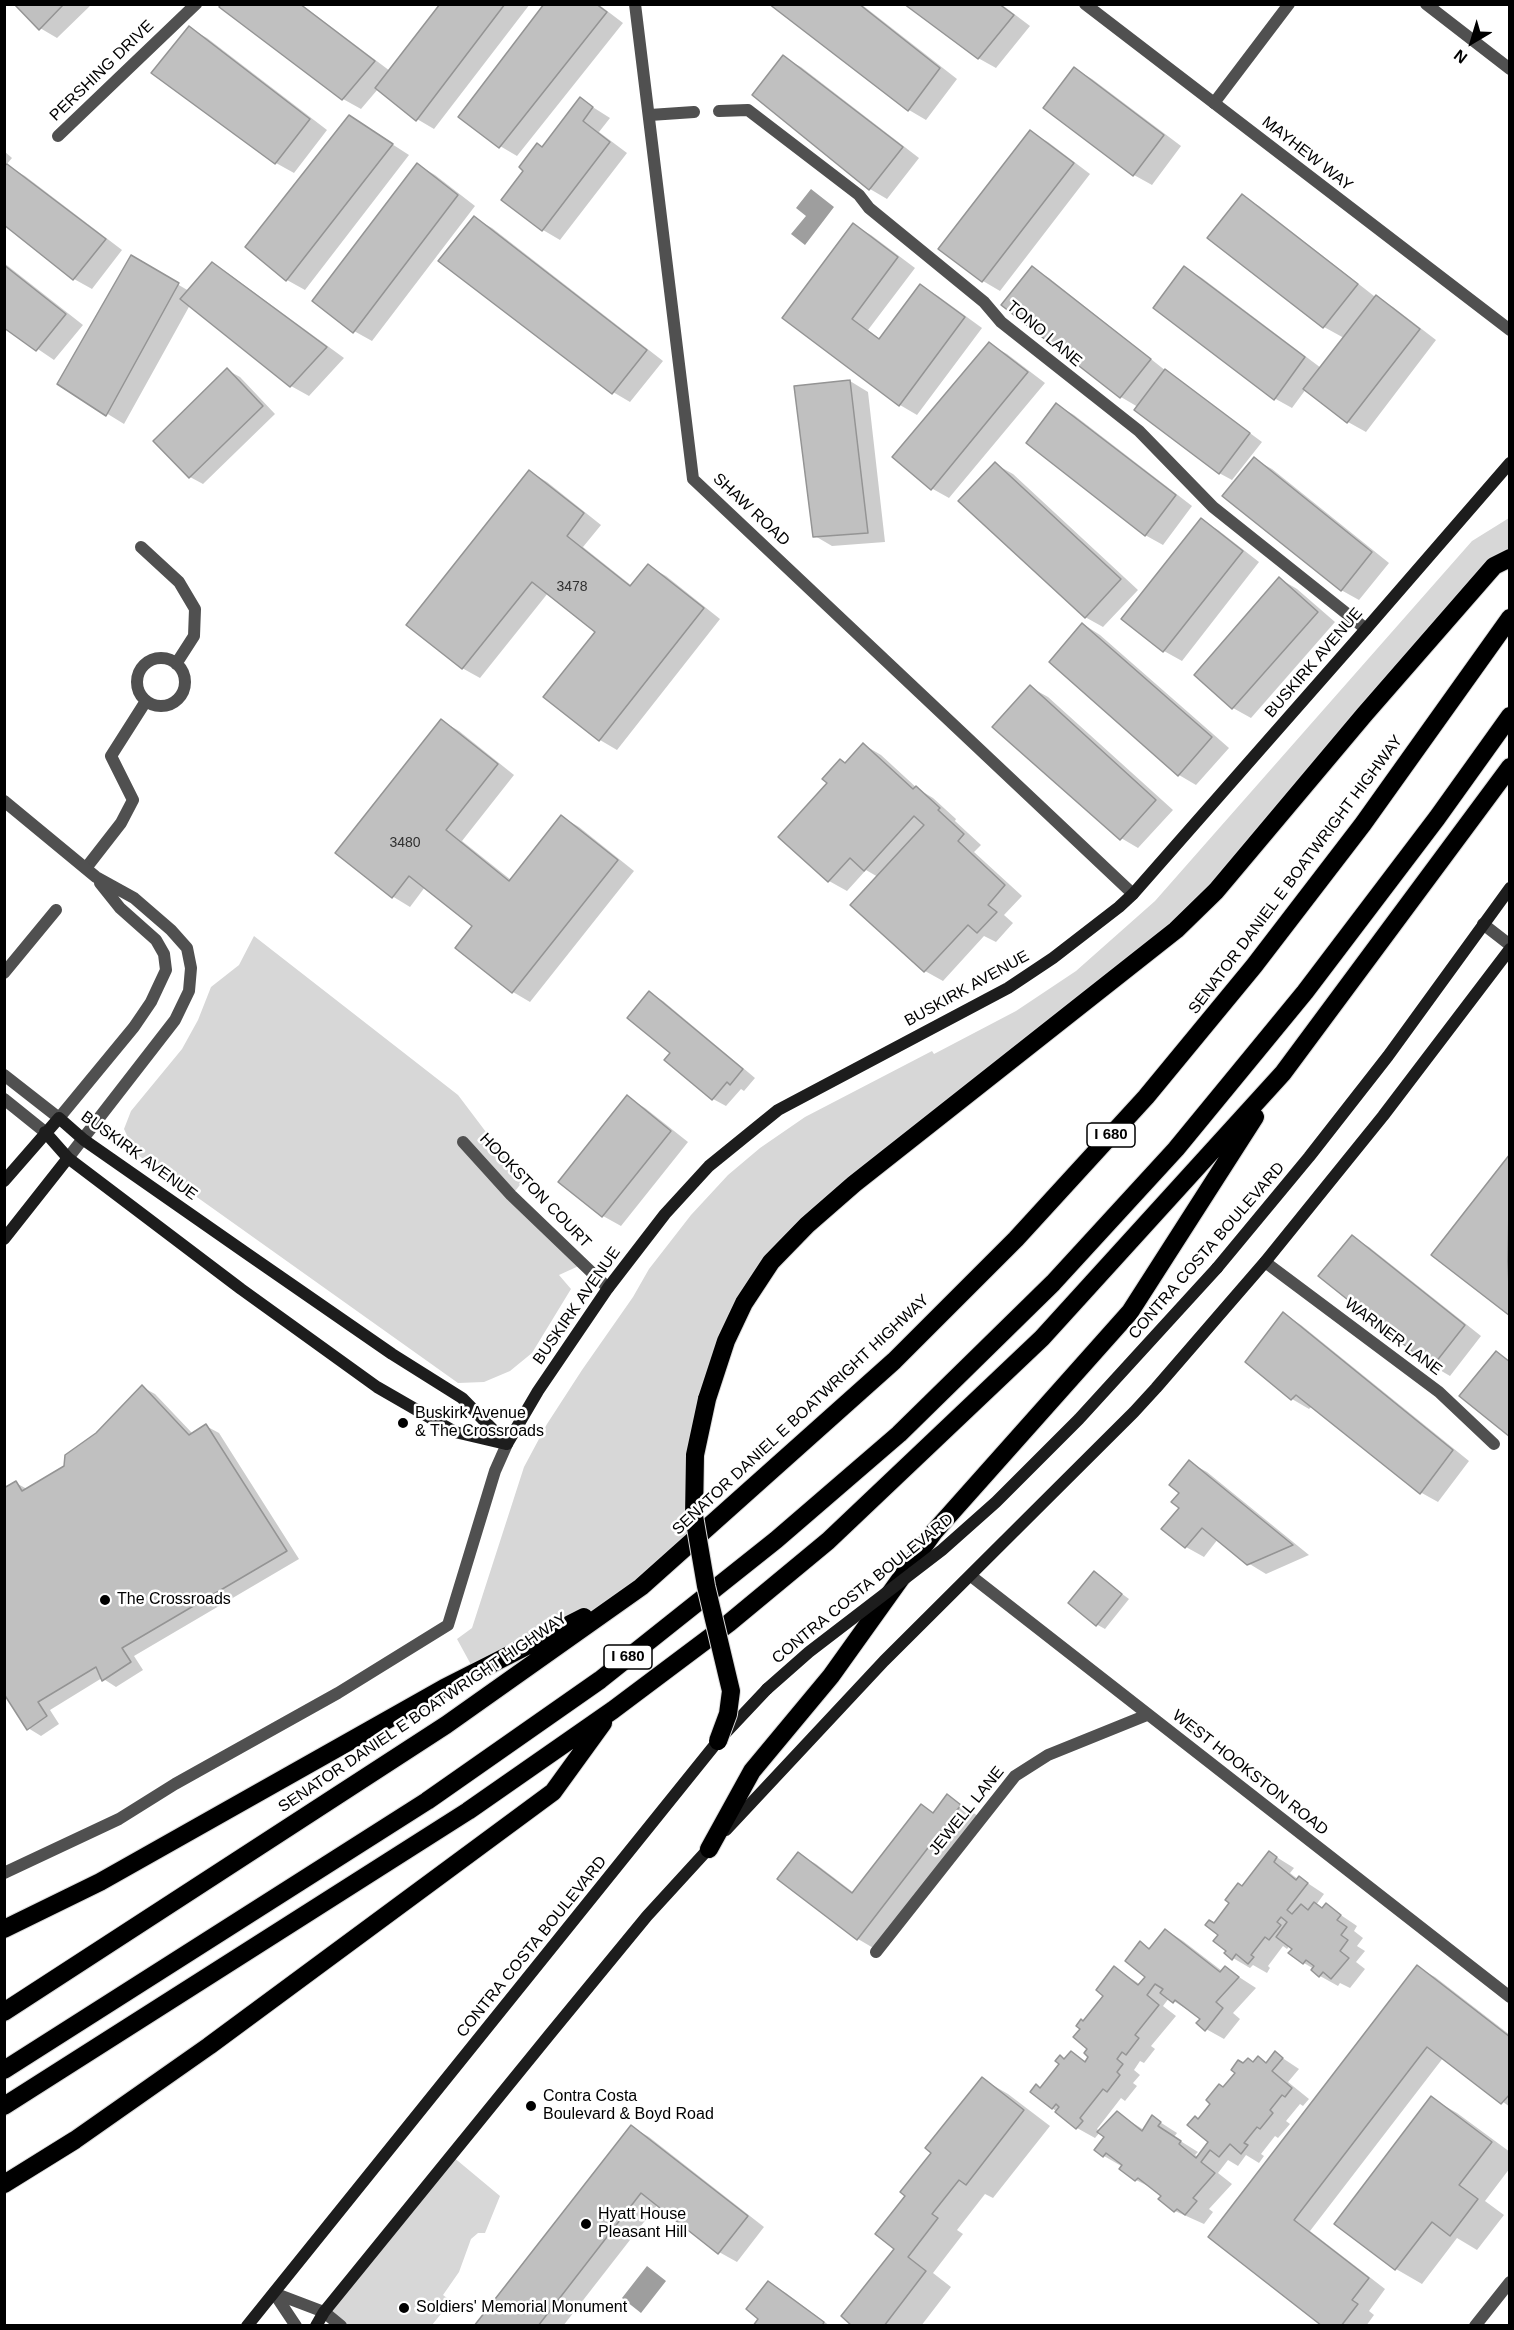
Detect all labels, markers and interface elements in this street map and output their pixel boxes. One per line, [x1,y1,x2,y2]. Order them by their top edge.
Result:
north arrow [1442,12,1502,72]
street label: PERSHING DRIVE [46,17,158,125]
text: N [1451,46,1470,67]
street label: MAYHEW WAY [1258,113,1356,195]
street label: TONO LANE [1003,297,1085,371]
street label: SHAW ROAD [709,470,793,550]
house number: 3478 [556,579,588,595]
street label: BUSKIRK AVENUE [1261,604,1367,722]
street label: SENATOR DANIEL E BOATWRIGHT HIGHWAY [1185,732,1407,1018]
house number: 3480 [389,835,421,851]
street label: BUSKIRK AVENUE [901,947,1033,1031]
street label: BUSKIRK AVENUE [77,1107,201,1205]
road number: I 680 [1087,1123,1135,1147]
street label: HOOKSTON COURT [475,1130,595,1252]
street label: CONTRA COSTA BOULEVARD [1125,1159,1289,1343]
street label: BUSKIRK AVENUE [529,1243,625,1369]
street label: SENATOR DANIEL E BOATWRIGHT HIGHWAY [669,1291,933,1539]
street label: WARNER LANE [1341,1294,1445,1380]
place label: Buskirk Avenue & The Crossroads [415,1404,544,1442]
marker: Buskirk Avenue & The Crossroads [396,1416,410,1430]
street label: CONTRA COSTA BOULEVARD [768,1510,958,1668]
place label: The Crossroads [117,1590,231,1610]
marker: The Crossroads [98,1593,112,1607]
street label: SENATOR DANIEL E BOATWRIGHT HIGHWAY [275,1609,571,1817]
road number: I 680 [604,1645,652,1669]
street label: WEST HOOKSTON ROAD [1168,1706,1332,1840]
street label: JEWELL LANE [925,1763,1009,1859]
street label: CONTRA COSTA BOULEVARD [453,1852,611,2042]
place label: Contra Costa Boulevard & Boyd Road [543,2087,714,2125]
marker: Contra Costa Boulevard & Boyd Road [524,2099,538,2113]
place label: Hyatt House Pleasant Hill [598,2205,687,2243]
marker: Hyatt House Pleasant Hill [579,2217,593,2231]
place label: Soldiers' Memorial Monument [416,2298,627,2318]
marker: Soldiers' Memorial Monument [397,2301,411,2315]

